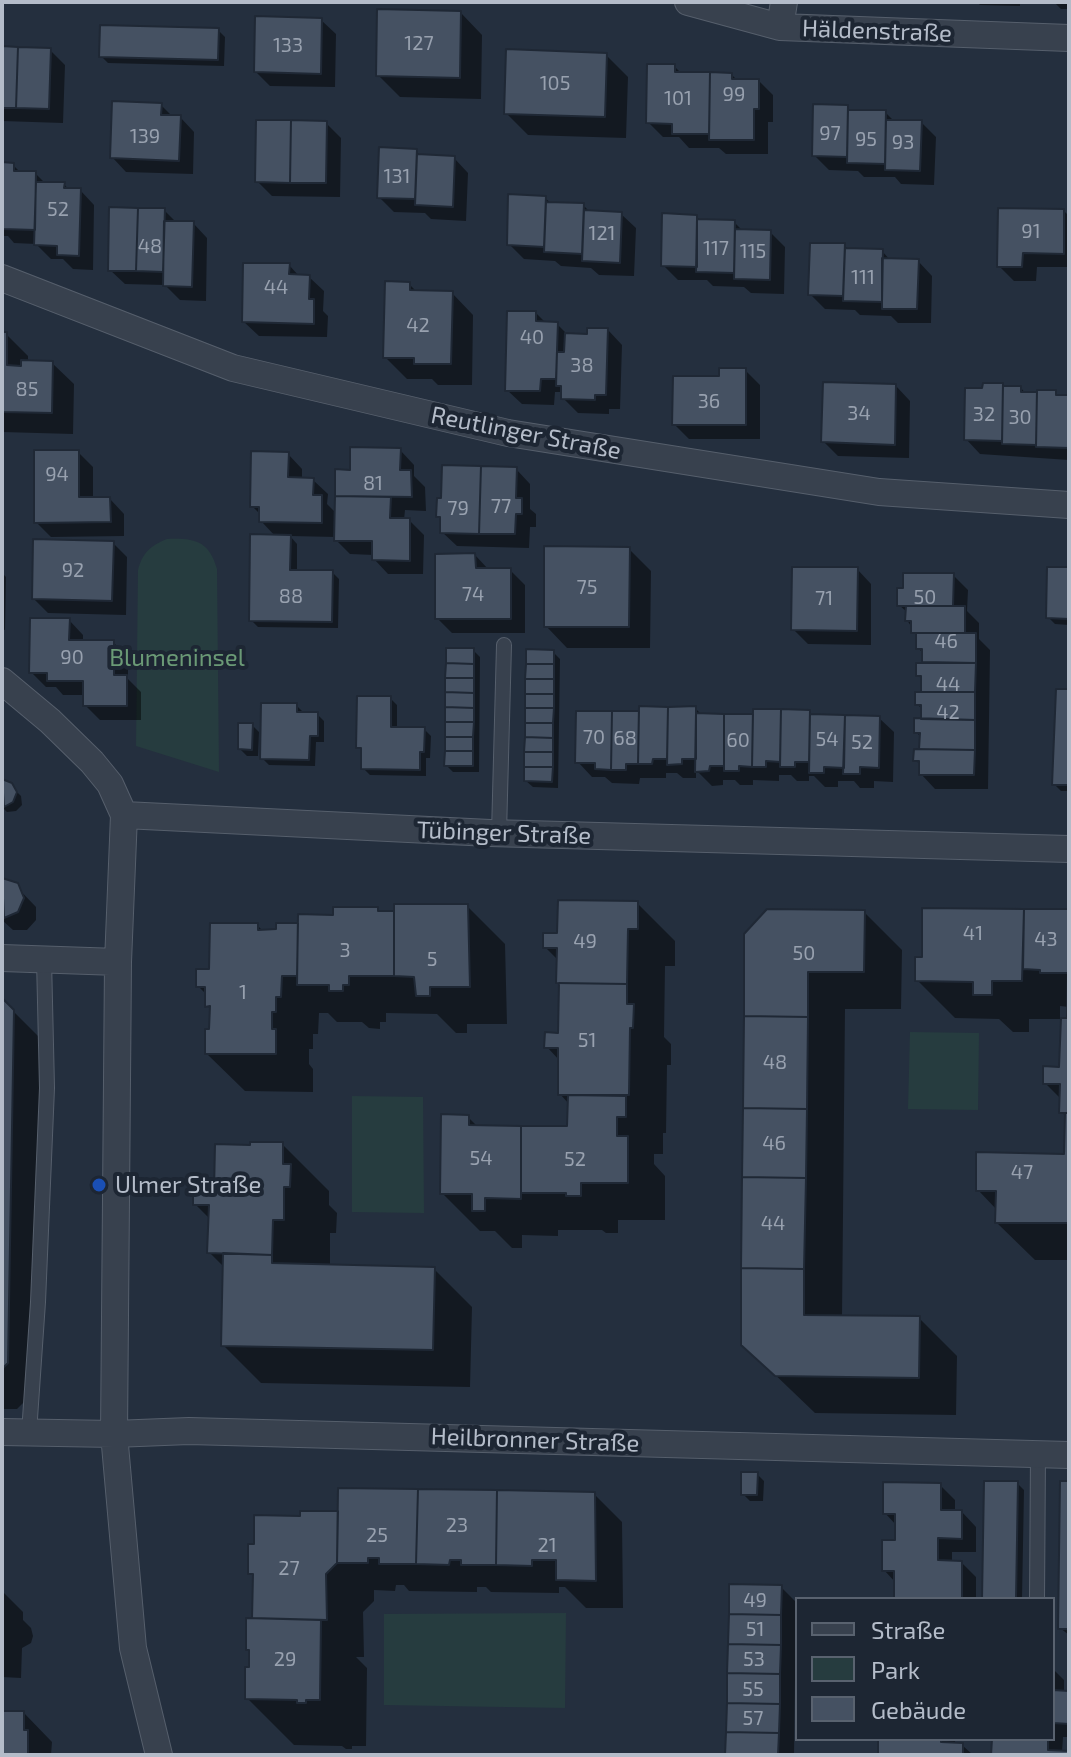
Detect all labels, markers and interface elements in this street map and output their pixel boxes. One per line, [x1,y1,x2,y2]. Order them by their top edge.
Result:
street label: Häldenstraße [801,14,953,48]
house number: 127 [404,31,434,55]
house number: 133 [273,33,303,57]
house number: 105 [540,71,570,95]
house number: 99 [723,82,745,106]
house number: 101 [664,86,692,110]
house number: 97 [819,121,841,145]
house number: 139 [130,124,160,148]
house number: 95 [855,127,877,151]
house number: 93 [892,130,914,154]
house number: 131 [383,164,411,188]
house number: 52 [47,197,69,221]
house number: 91 [1021,219,1041,243]
house number: 121 [588,221,616,245]
house number: 48 [138,234,162,258]
house number: 117 [703,236,729,260]
house number: 115 [740,239,766,263]
house number: 111 [851,265,875,289]
house number: 44 [264,275,288,299]
house number: 42 [406,313,430,337]
house number: 40 [520,325,544,349]
house number: 38 [570,353,594,377]
house number: 85 [16,377,38,401]
house number: 36 [698,389,720,413]
street label: Reutlinger Straße [429,400,623,466]
house number: 34 [847,401,871,425]
house number: 32 [973,402,995,426]
house number: 30 [1008,405,1032,429]
house number: 94 [45,462,69,486]
house number: 81 [363,471,383,495]
house number: 77 [491,494,511,518]
house number: 79 [447,496,469,520]
house number: 92 [62,558,84,582]
house number: 75 [577,575,597,599]
house number: 74 [462,582,484,606]
house number: 88 [279,584,303,608]
house number: 50 [914,585,936,609]
house number: 71 [815,586,833,610]
house number: 46 [934,629,958,653]
park label: Blumeninsel [109,644,245,672]
house number: 90 [60,645,84,669]
house number: 44 [936,672,960,696]
house number: 42 [936,700,960,724]
house number: 70 [583,725,605,749]
house number: 68 [613,726,637,750]
house number: 54 [815,727,839,751]
house number: 60 [726,728,750,752]
house number: 52 [851,730,873,754]
street label: Tübinger Straße [416,816,592,850]
house number: 41 [963,921,983,945]
house number: 43 [1034,927,1058,951]
house number: 49 [573,929,597,953]
house number: 3 [339,938,351,962]
house number: 50 [793,941,815,965]
house number: 5 [427,947,437,971]
house number: 1 [239,980,247,1004]
house number: 51 [578,1028,596,1052]
house number: 48 [763,1050,787,1074]
house number: 46 [762,1131,786,1155]
house number: 54 [469,1146,493,1170]
house number: 52 [564,1147,586,1171]
house number: 47 [1011,1160,1033,1184]
place label: Ulmer Straße [115,1171,261,1199]
marker: Ulmer Straße [90,1176,108,1194]
house number: 44 [761,1211,785,1235]
street label: Heilbronner Straße [430,1422,640,1458]
house number: 23 [446,1513,468,1537]
house number: 25 [366,1523,388,1547]
house number: 21 [537,1533,557,1557]
house number: 27 [278,1556,300,1580]
house number: 49 [743,1588,767,1612]
legend [795,1597,1055,1741]
text: Straße [871,1615,945,1644]
house number: 51 [746,1617,764,1641]
house number: 29 [274,1647,296,1671]
house number: 53 [743,1647,765,1671]
text: Park [871,1655,920,1684]
house number: 55 [742,1677,764,1701]
text: Gebäude [871,1695,966,1724]
house number: 57 [743,1706,763,1730]

